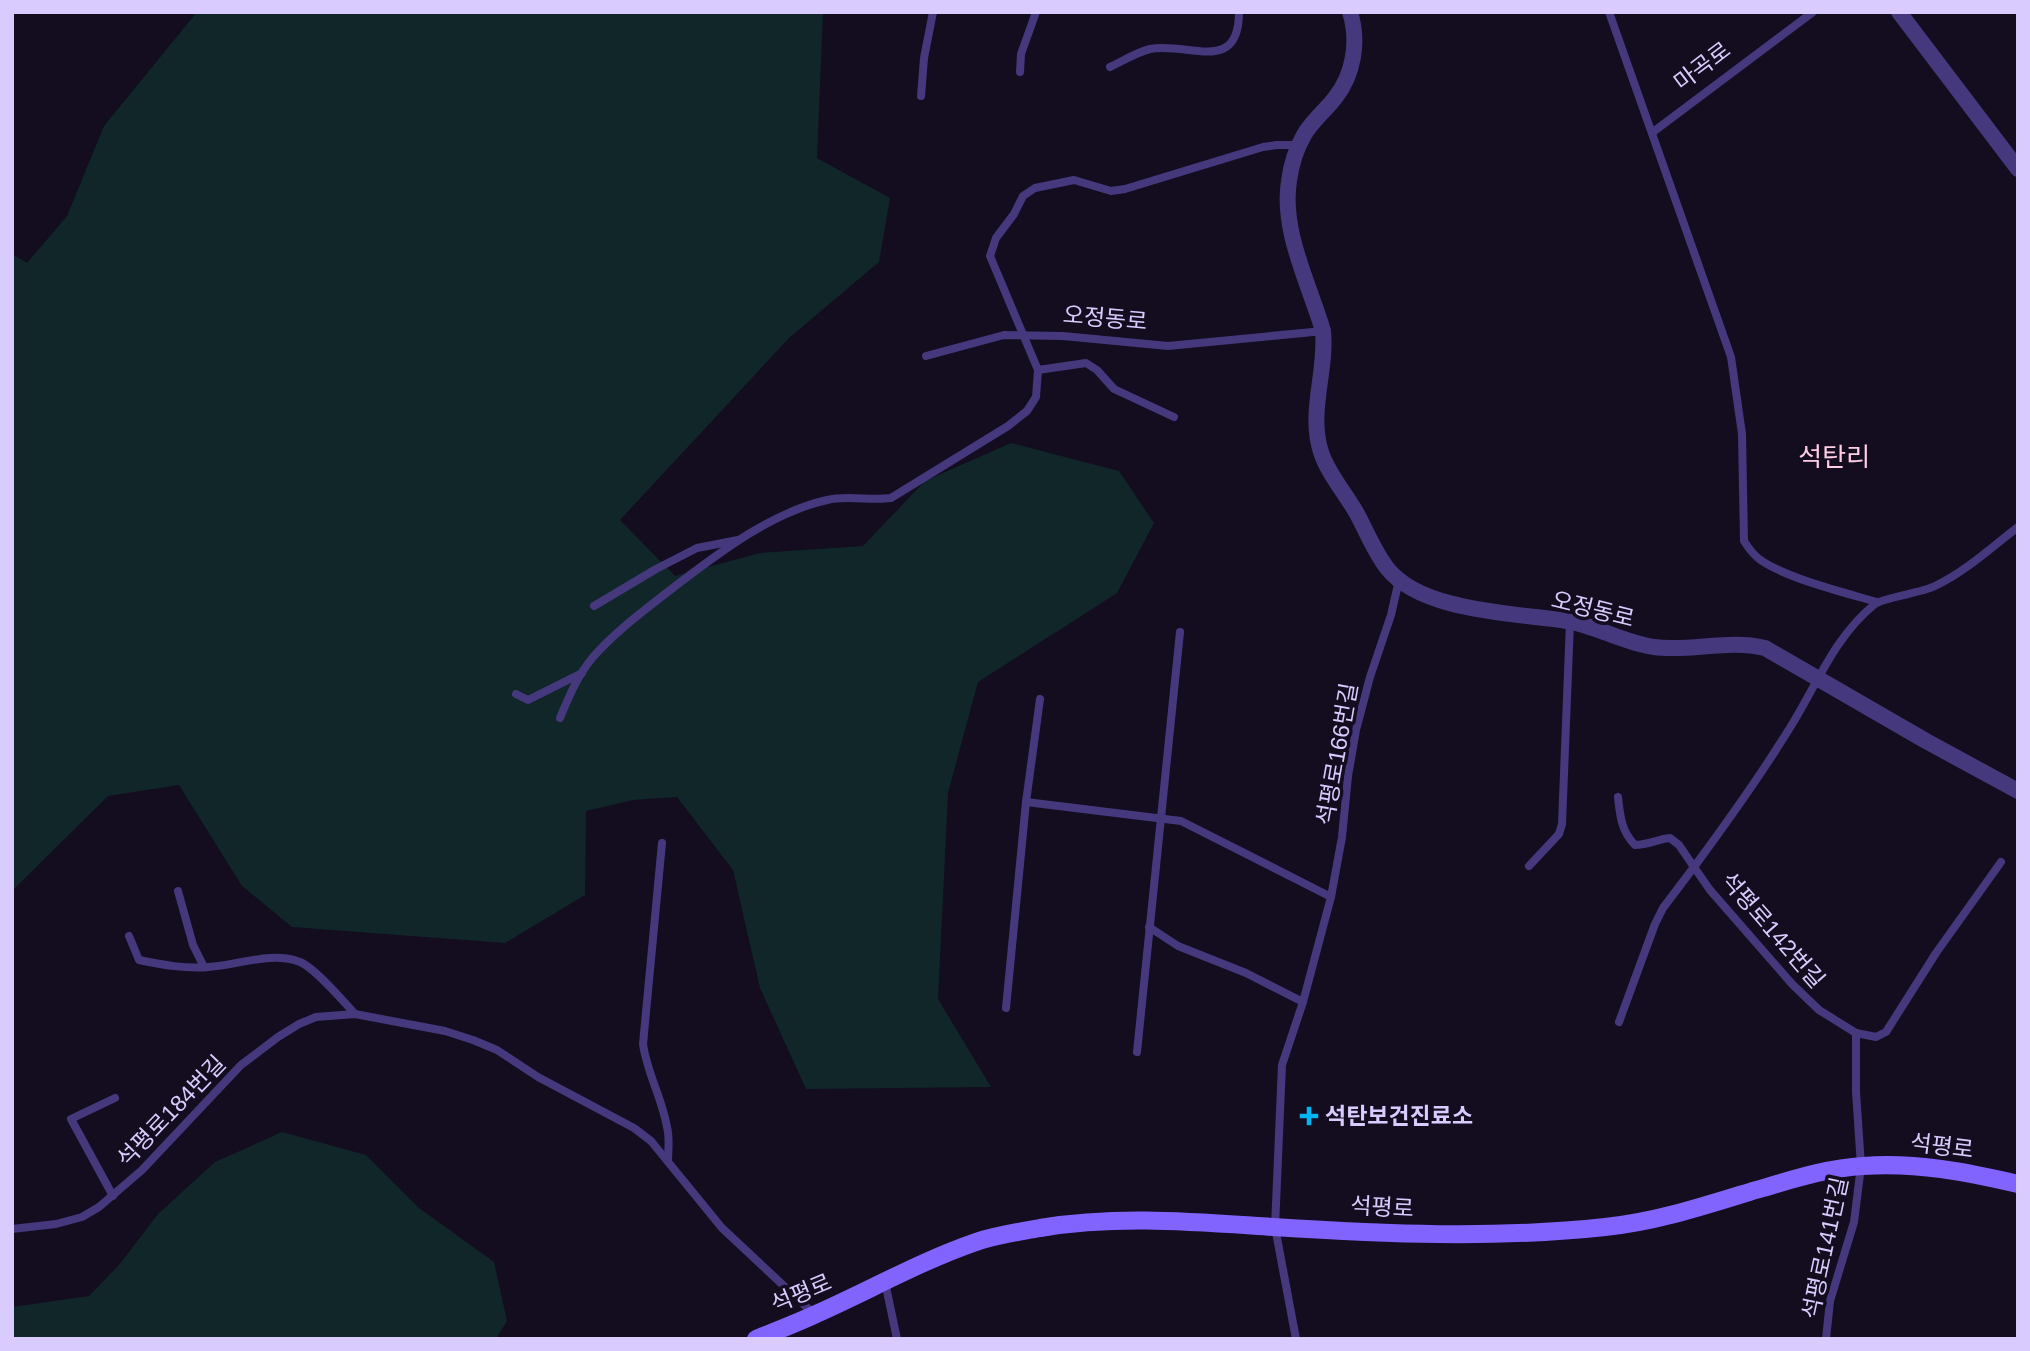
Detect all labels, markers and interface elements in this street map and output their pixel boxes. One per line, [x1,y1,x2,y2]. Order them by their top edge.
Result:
street label: 마곡로 [1669,37,1735,95]
street label: 오정동로 [1062,301,1148,335]
district label: 석탄리 [1798,442,1870,472]
street label: 오정동로 [1549,586,1637,632]
street label: 석평로166번길 [1312,681,1362,827]
street label: 석평로142번길 [1716,867,1830,993]
street label: 석평로184번길 [112,1050,230,1172]
place label: 석탄보건진료소 [1325,1103,1473,1129]
marker: 석탄보건진료소 [1299,1106,1319,1126]
street label: 석평로 [1909,1129,1975,1163]
street label: 석평로141번길 [1797,1175,1853,1321]
street label: 석평로 [1350,1192,1414,1222]
street label: 석평로 [767,1269,835,1317]

